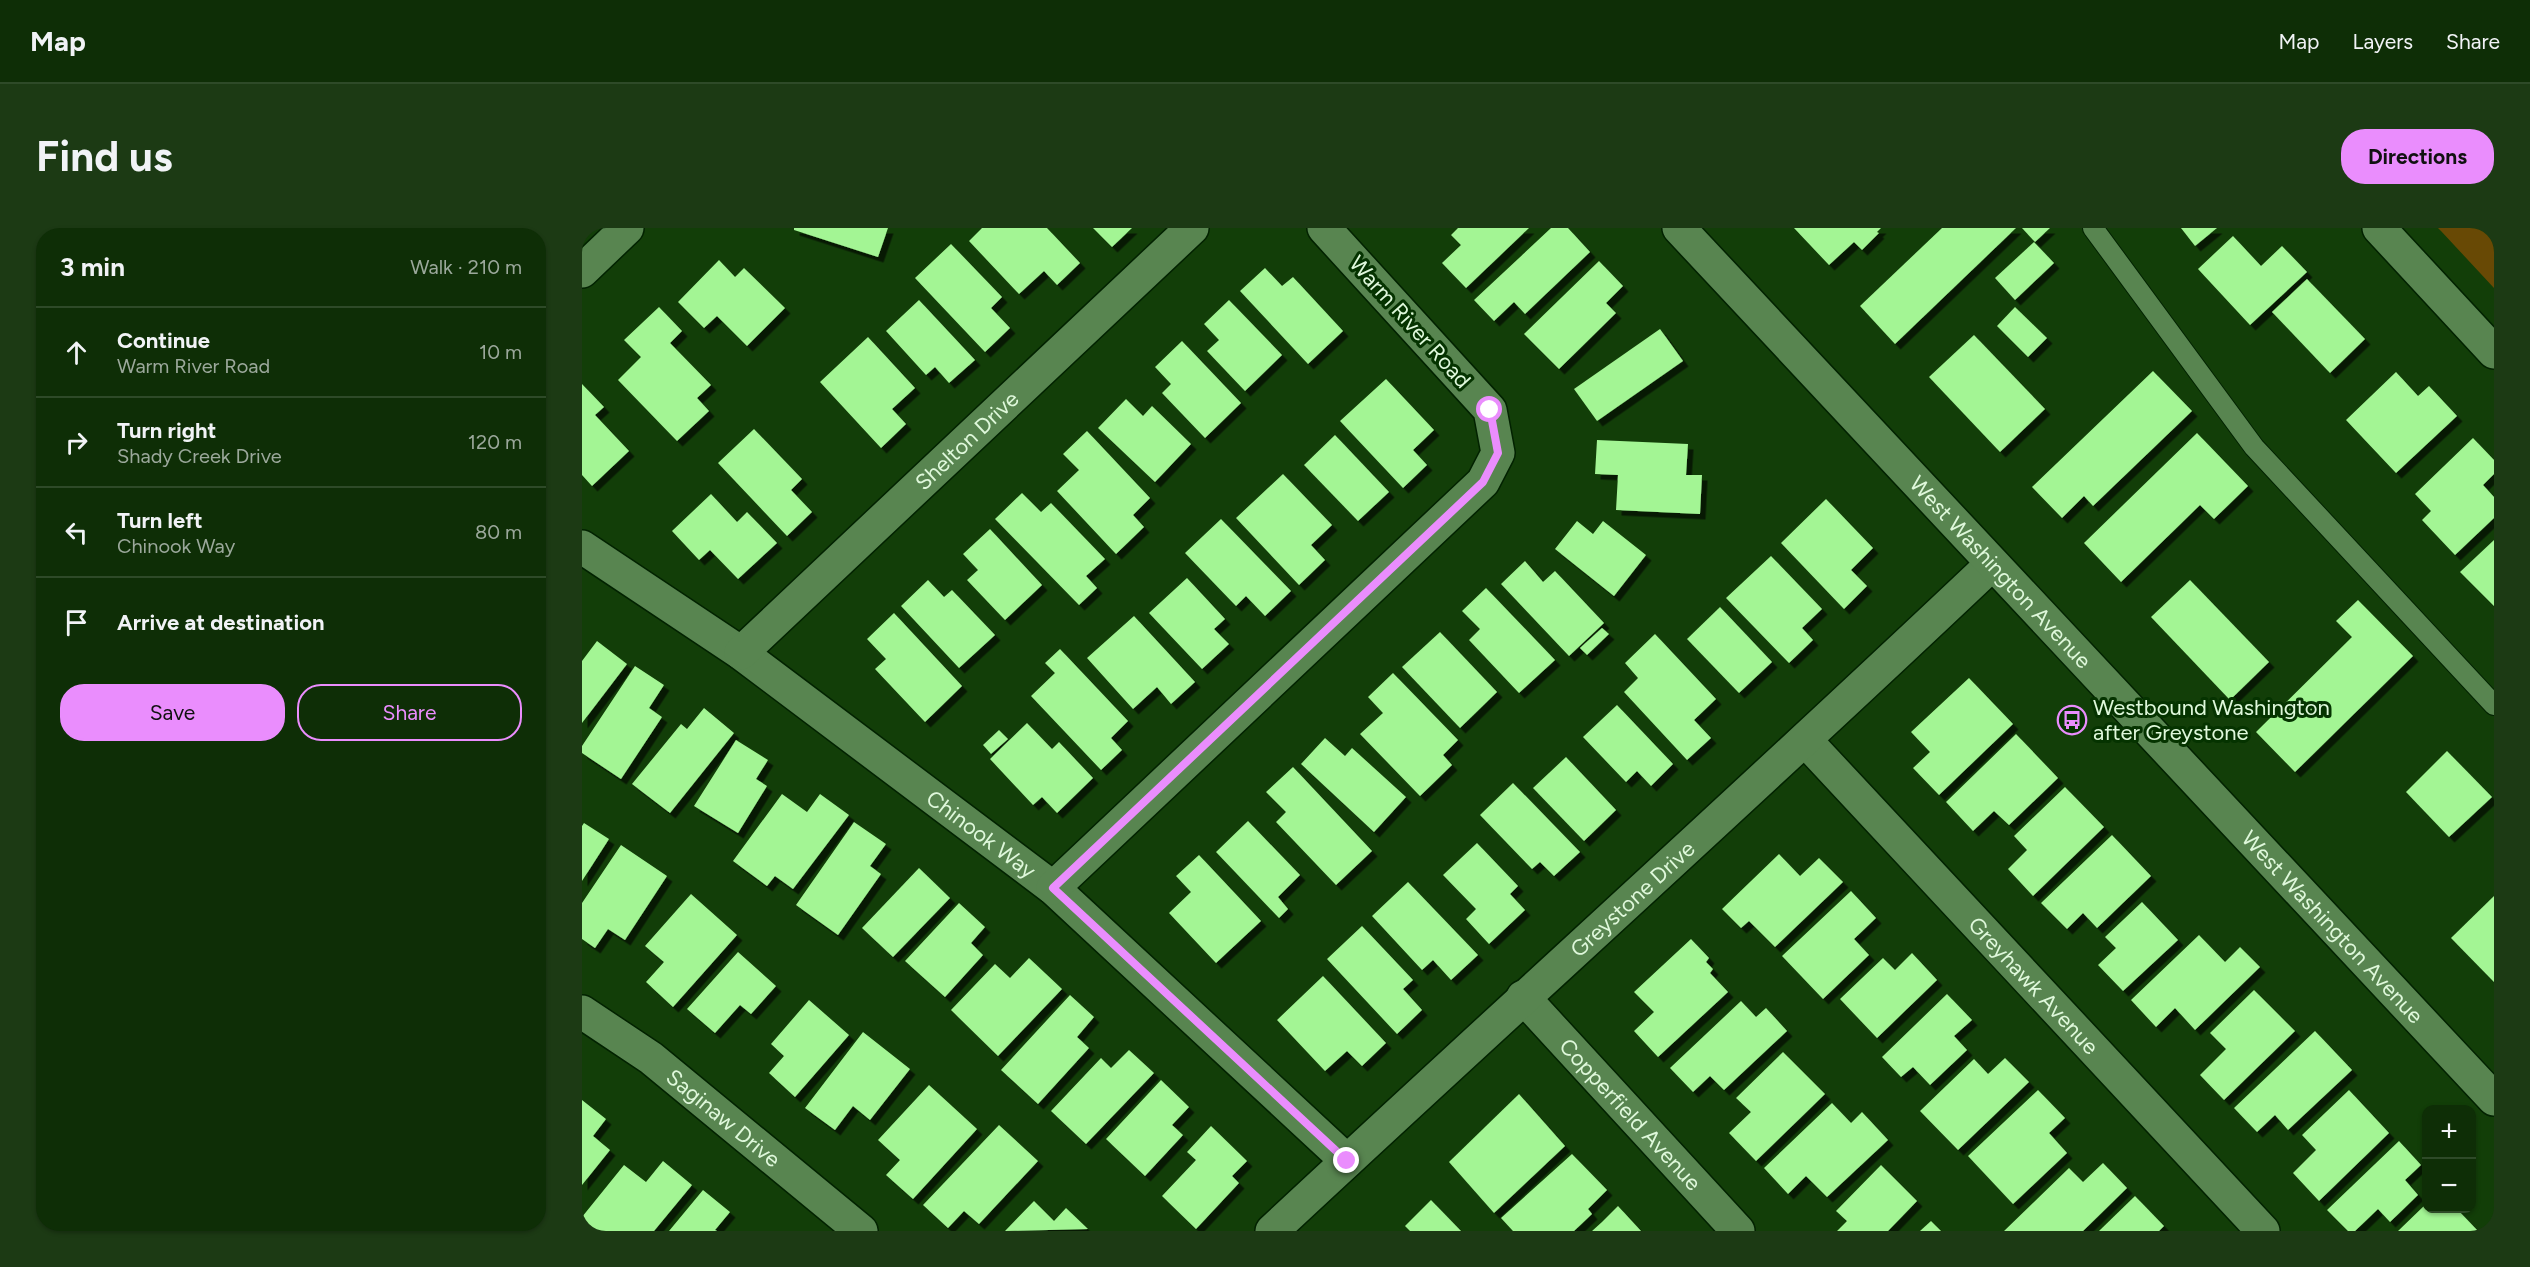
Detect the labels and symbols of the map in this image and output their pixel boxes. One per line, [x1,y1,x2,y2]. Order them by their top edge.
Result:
street label: Warm River Road [1344,250,1476,394]
street label: Shelton Drive [909,385,1024,496]
route start [1476,396,1502,422]
street label: West Washington Avenue [1904,470,2097,674]
place label: Westbound Washington after Greystone [2093,694,2330,746]
bus stop icon: Westbound Washington after Greystone [2056,704,2088,736]
street label: Chinook Way [921,784,1042,884]
street label: West Washington Avenue [2236,825,2429,1029]
street label: Greystone Drive [1564,835,1700,963]
street label: Greyhawk Avenue [1963,911,2105,1060]
street label: Copperfield Avenue [1554,1032,1707,1196]
street label: Saginaw Drive [661,1063,786,1173]
route end [1333,1147,1359,1173]

